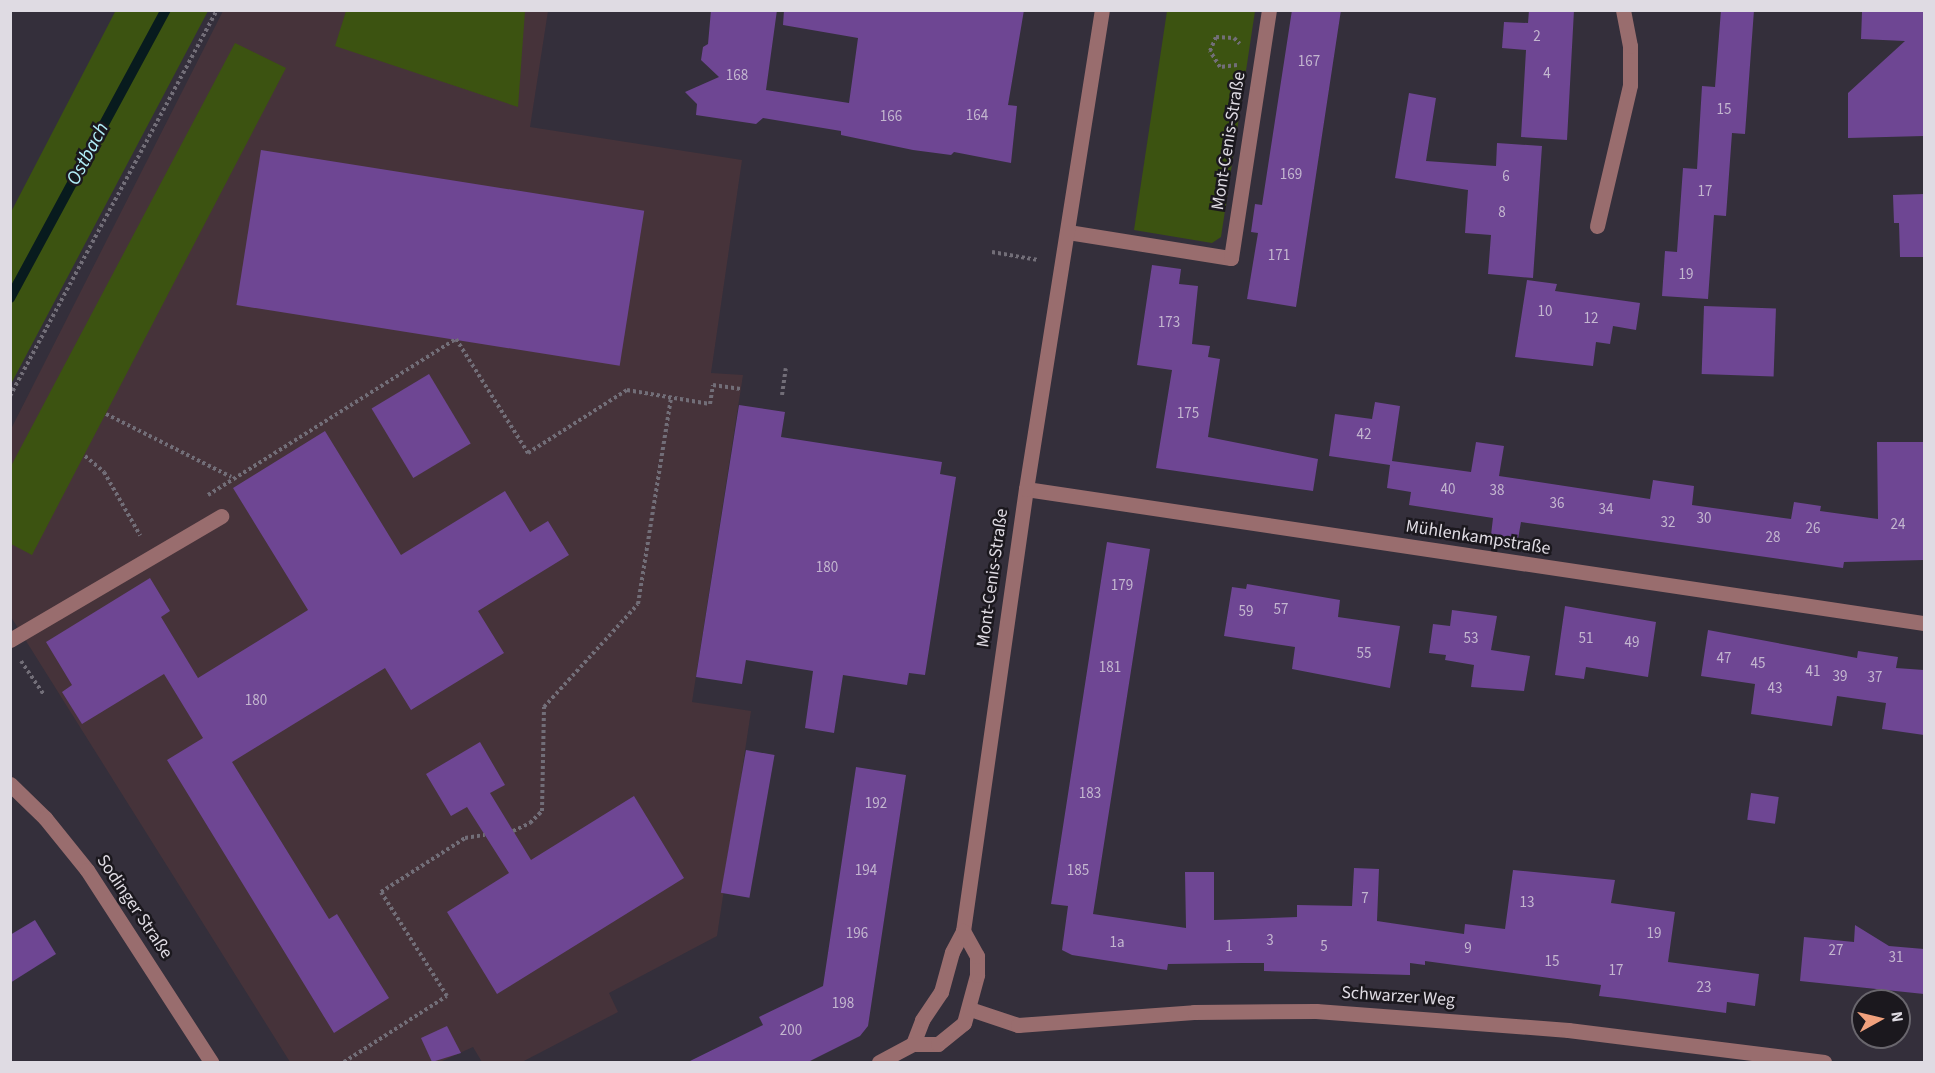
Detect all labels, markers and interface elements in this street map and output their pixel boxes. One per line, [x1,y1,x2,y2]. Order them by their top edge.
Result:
house number: 2 [1533,28,1541,46]
house number: 167 [1298,53,1320,71]
house number: 4 [1543,65,1551,83]
house number: 168 [726,67,748,85]
street label: Mont-Cenis-Straße [1207,70,1251,212]
house number: 15 [1717,101,1731,119]
house number: 164 [966,107,988,125]
house number: 166 [880,108,902,126]
water label: Ostbach [61,118,115,190]
house number: 169 [1280,166,1302,184]
house number: 6 [1502,168,1510,186]
house number: 17 [1698,183,1712,201]
house number: 8 [1498,204,1506,222]
house number: 171 [1268,247,1290,265]
house number: 19 [1679,266,1693,284]
house number: 10 [1538,303,1552,321]
house number: 12 [1584,310,1598,328]
house number: 173 [1158,314,1180,332]
house number: 175 [1177,405,1199,423]
house number: 42 [1357,426,1371,444]
house number: 40 [1441,481,1455,499]
house number: 38 [1490,482,1504,500]
house number: 36 [1550,495,1564,513]
house number: 34 [1599,501,1613,519]
street label: Mont-Cenis-Straße [973,507,1013,649]
house number: 30 [1697,510,1711,528]
house number: 32 [1661,514,1675,532]
street label: Mühlenkampstraße [1404,516,1552,560]
house number: 24 [1891,516,1905,534]
house number: 26 [1806,520,1820,538]
house number: 28 [1766,529,1780,547]
house number: 180 [816,559,838,577]
house number: 179 [1111,577,1133,595]
house number: 57 [1274,601,1288,619]
house number: 59 [1239,603,1253,621]
house number: 53 [1464,630,1478,648]
house number: 51 [1579,630,1593,648]
house number: 49 [1625,634,1639,652]
house number: 55 [1357,645,1371,663]
house number: 47 [1717,650,1731,668]
house number: 45 [1751,655,1765,673]
house number: 181 [1099,659,1121,677]
house number: 41 [1806,663,1820,681]
house number: 39 [1833,668,1847,686]
house number: 37 [1868,669,1882,687]
house number: 43 [1768,680,1782,698]
house number: 180 [245,692,267,710]
house number: 183 [1079,785,1101,803]
house number: 192 [865,795,887,813]
street label: Sodinger Straße [91,851,177,963]
house number: 194 [855,862,877,880]
house number: 185 [1067,862,1089,880]
house number: 7 [1361,890,1369,908]
house number: 13 [1520,894,1534,912]
house number: 196 [846,925,868,943]
house number: 19 [1647,925,1661,943]
house number: 3 [1266,932,1274,950]
house number: 1a [1109,934,1125,952]
house number: 1 [1225,938,1233,956]
house number: 5 [1320,938,1328,956]
house number: 9 [1464,940,1472,958]
house number: 27 [1829,942,1843,960]
house number: 31 [1889,949,1903,967]
house number: 15 [1545,953,1559,971]
house number: 17 [1609,962,1623,980]
house number: 23 [1697,979,1711,997]
street label: Schwarzer Weg [1340,982,1456,1012]
north arrow [1851,989,1911,1049]
house number: 198 [832,995,854,1013]
text: N [1885,1010,1908,1024]
house number: 200 [780,1022,802,1040]

